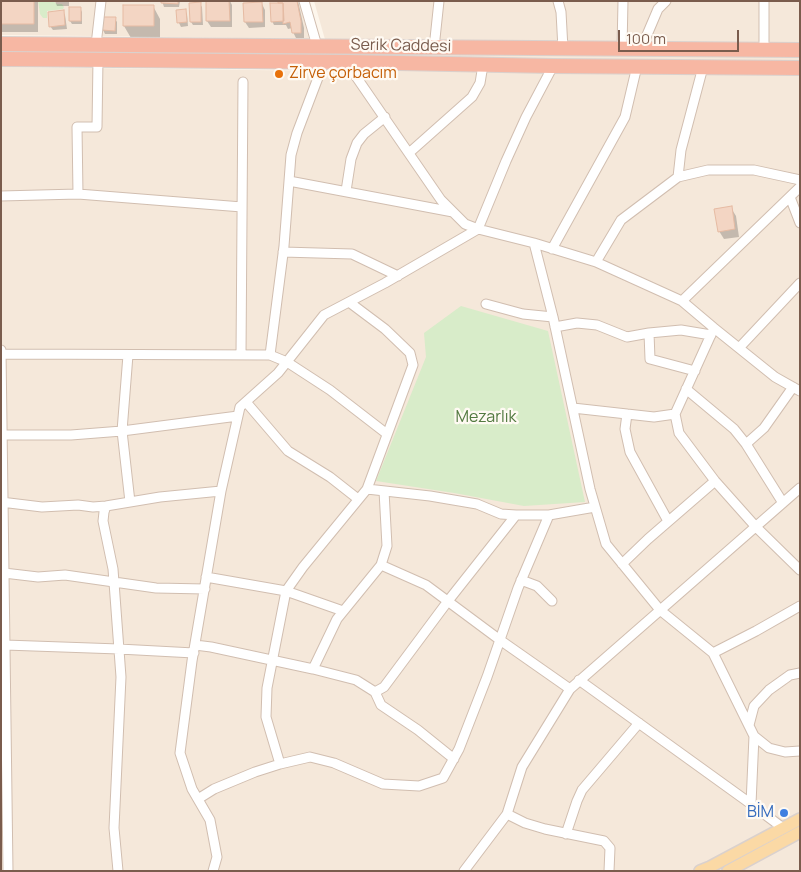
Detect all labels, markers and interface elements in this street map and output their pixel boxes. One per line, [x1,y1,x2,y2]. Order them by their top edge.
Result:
scale bar [621,20,742,52]
text: 100 m [626,28,666,49]
street label: Serik Caddesi [351,36,451,56]
place label: Zirve çorbacım [289,64,397,84]
marker: Zirve çorbacım [273,68,285,80]
park label: Mezarlık [456,408,516,428]
place label: BİM [747,803,774,823]
marker: BİM [778,807,790,819]

